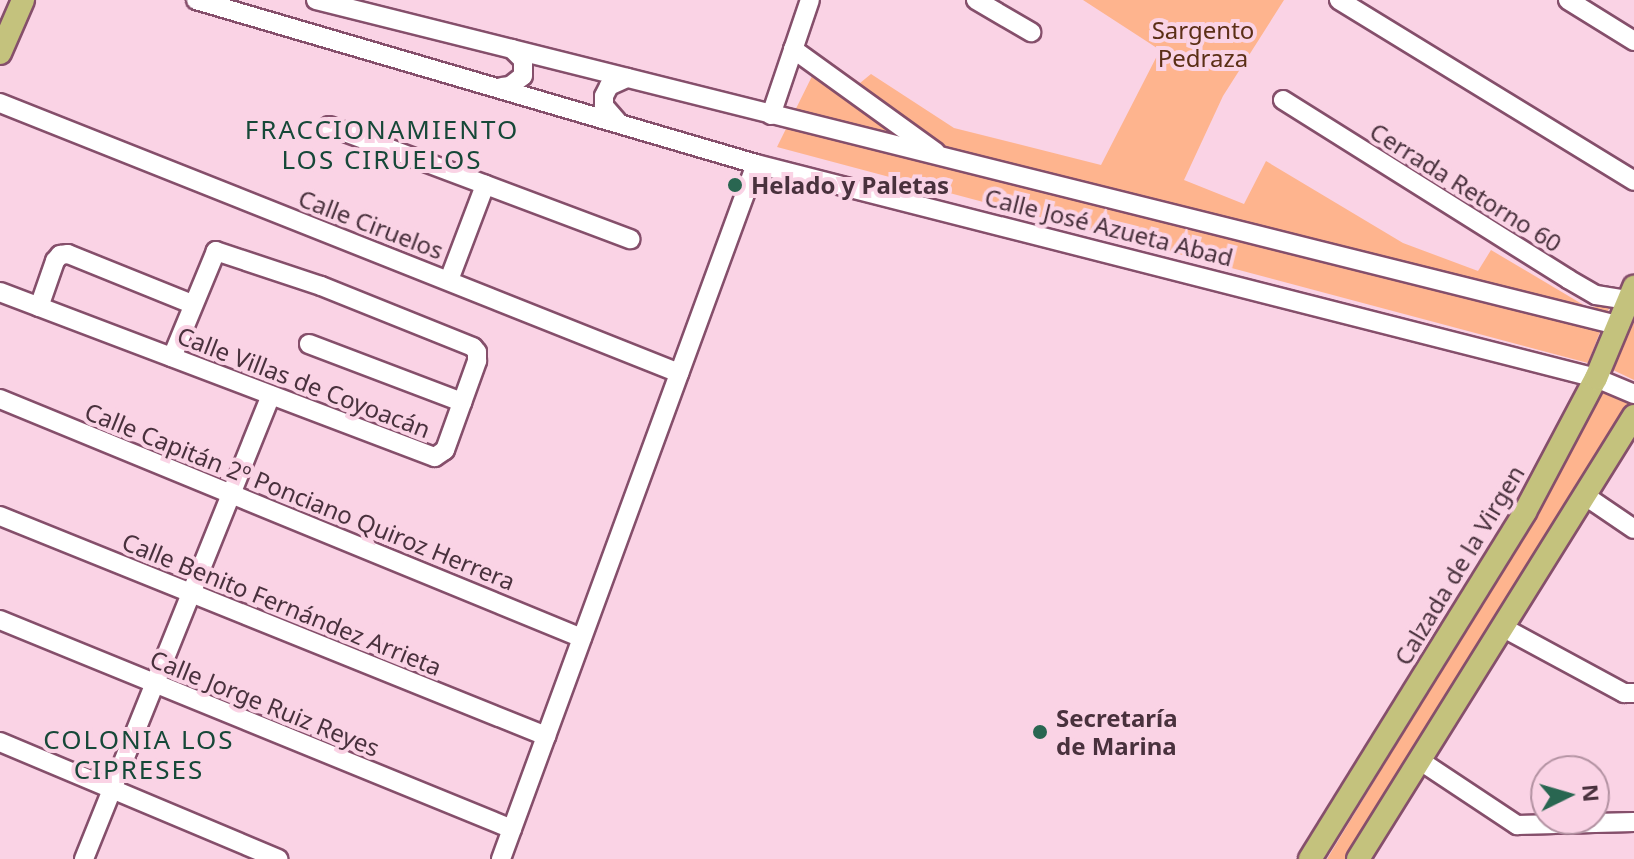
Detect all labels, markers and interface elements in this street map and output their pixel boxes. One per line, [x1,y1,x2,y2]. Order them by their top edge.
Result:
park label: Sargento Pedraza [1152,16,1254,72]
district label: FRACCIONAMIENTO LOS CIRUELOS [245,114,519,176]
street label: Cerrada Retorno 60 [1365,116,1567,258]
place label: Helado y Paletas [751,171,949,199]
marker: Helado y Paletas [726,176,744,194]
street label: Calle José Azueta Abad [982,182,1236,272]
street label: Calle Ciruelos [295,183,447,265]
street label: Calle Villas de Coyoacán [173,320,435,444]
street label: Calle Capitán 2º Ponciano Quiroz Herrera [81,396,519,596]
street label: Calzada de la Virgen [1388,460,1530,670]
street label: Calle Benito Fernández Arrieta [118,527,446,681]
street label: Calle Jorge Ruiz Reyes [146,644,384,762]
place label: Secretaría de Marina [1056,704,1178,760]
marker: Secretaría de Marina [1031,723,1049,741]
district label: COLONIA LOS CIPRESES [43,724,235,786]
north arrow [1530,755,1610,835]
text: N [1576,783,1608,803]

